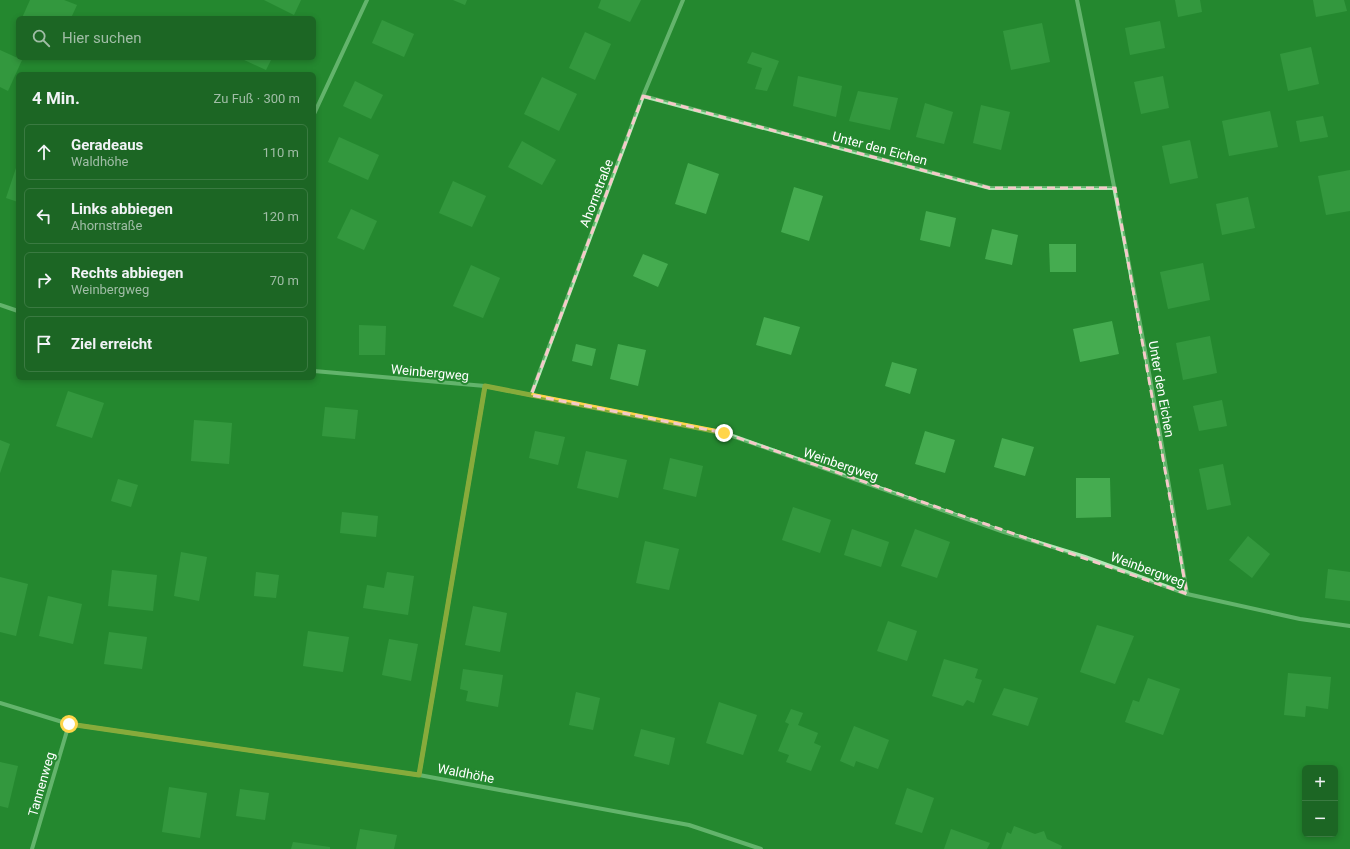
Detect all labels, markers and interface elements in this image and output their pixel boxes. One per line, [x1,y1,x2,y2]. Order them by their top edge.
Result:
search box [16,16,316,60]
icon: search [30,27,52,49]
text: Hier suchen [62,29,141,47]
text: 4 Min. [32,88,80,108]
text: Zu Fuß · 300 m [214,91,300,106]
street label: Unter den Eichen [831,129,929,168]
text: Geradeaus [71,136,143,154]
icon: ahead [33,141,55,163]
text: 110 m [262,145,299,160]
text: Waldhöhe [71,154,129,169]
street label: Ahornstraße [577,157,616,229]
text: Links abbiegen [71,200,173,218]
icon: left [33,205,55,227]
text: 120 m [262,209,299,224]
text: Ahornstraße [71,218,142,233]
text: Rechts abbiegen [71,264,184,282]
icon: right [33,269,55,291]
text: 70 m [270,273,299,288]
text: Weinbergweg [71,282,149,297]
icon: arrive [33,333,55,355]
text: Ziel erreicht [71,335,152,353]
street label: Unter den Eichen [1146,340,1177,438]
street label: Weinbergweg [390,362,470,383]
route end [715,424,733,442]
street label: Weinbergweg [801,445,880,484]
street label: Weinbergweg [1108,549,1187,590]
route start [60,715,78,733]
street label: Tannenweg [25,750,58,818]
street label: Waldhöhe [436,761,496,786]
map controls [1302,765,1338,837]
button: + [1302,765,1338,801]
button: − [1302,801,1338,837]

